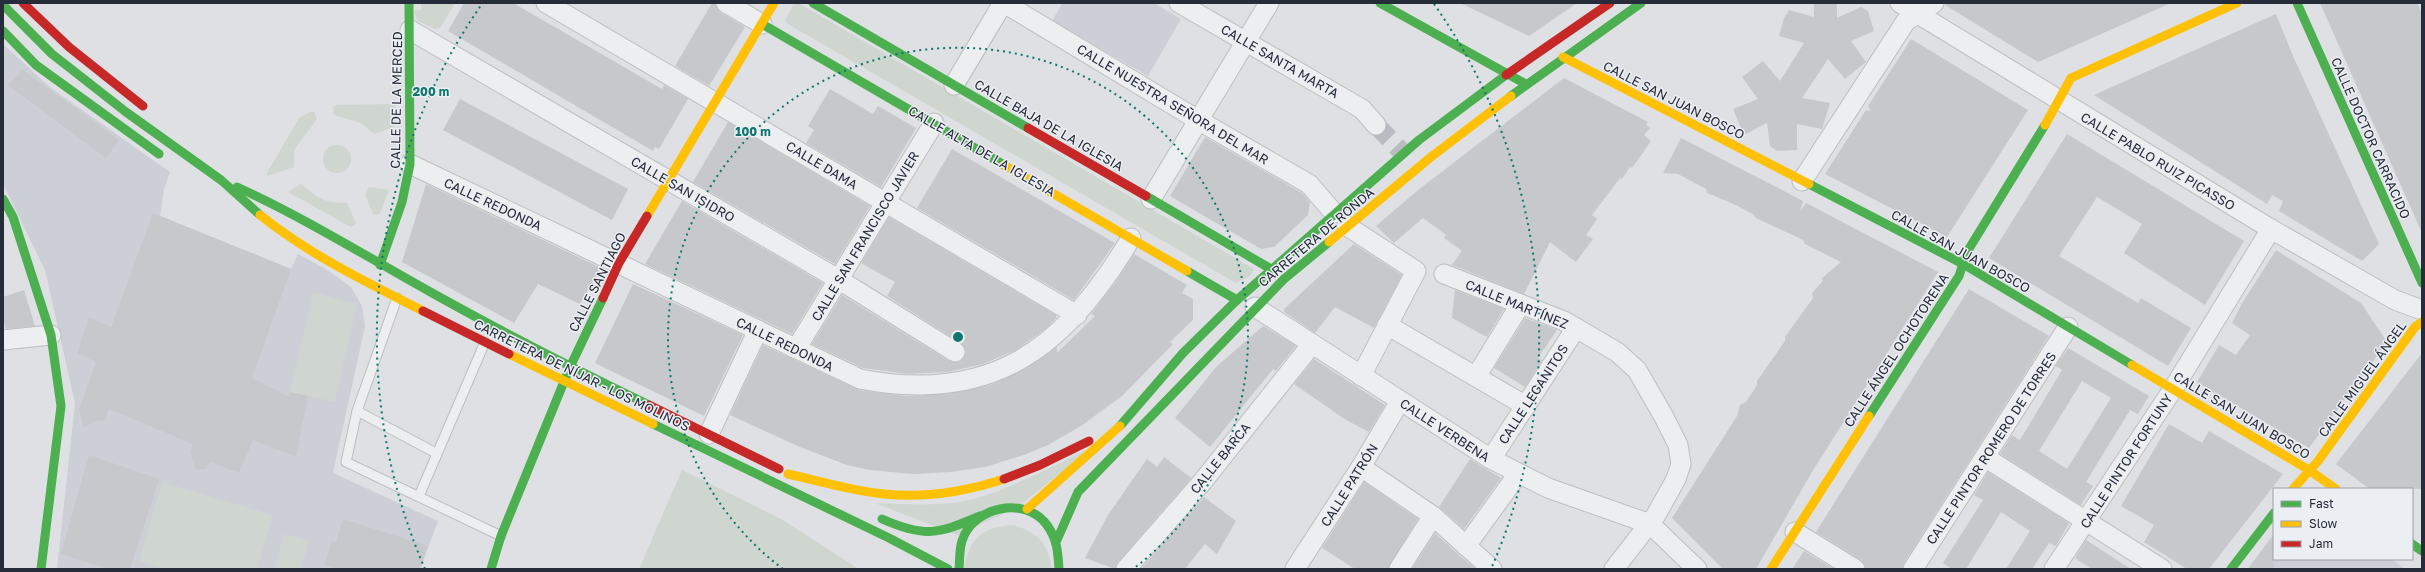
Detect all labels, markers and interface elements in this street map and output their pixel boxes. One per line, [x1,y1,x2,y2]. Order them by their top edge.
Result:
street label: CALLE SANTA MARTA [1218,21,1342,101]
street label: CALLE DE LA MERCED [387,31,405,169]
street label: CALLE NUESTRA SEÑORA DEL MAR [1074,40,1272,168]
street label: CALLE DOCTOR CARRACIDO [2328,55,2414,221]
street label: CALLE SAN JUAN BOSCO [1601,57,1747,143]
street label: CALLE BAJA DE LA IGLESIA [972,76,1126,174]
text: 200 m [413,84,449,99]
street label: CALLE ALTA DE LA IGLESIA [906,102,1059,200]
street label: CALLE PABLO RUIZ PICASSO [2078,108,2238,214]
text: 100 m [735,124,771,139]
street label: CALLE DAMA [783,137,861,193]
street label: CALLE SAN FRANCISCO JAVIER [808,148,922,324]
street label: CALLE SAN ISIDRO [628,153,738,225]
street label: CALLE REDONDA [441,174,545,234]
street label: CARRETERA DE RONDA [1255,184,1377,290]
street label: CALLE SAN JUAN BOSCO [1889,206,2033,296]
street label: CALLE SANTIAGO [565,230,629,334]
street label: CALLE ÁNGEL OCHOTORENA [1840,270,1952,430]
street label: CALLE MARTÍNEZ [1463,276,1571,332]
street label: CALLE REDONDA [734,314,836,375]
street label: CARRETERA DE NÍJAR - LOS MOLINOS [472,316,692,434]
street label: CALLE MIGUEL ÁNGEL [2315,318,2410,440]
centre of rings [951,330,965,344]
street label: CALLE LEGANITOS [1495,341,1571,447]
street label: CALLE PINTOR ROMERO DE TORRES [1923,349,2059,547]
street label: CALLE SAN JUAN BOSCO [2171,368,2313,462]
street label: CALLE PINTOR FORTUNY [2077,390,2176,531]
street label: CALLE VERBENA [1397,395,1493,465]
street label: CALLE BARCA [1187,419,1254,497]
street label: CALLE PATRÓN [1317,441,1381,529]
legend [2273,488,2413,560]
text: Fast [2309,496,2334,511]
text: Slow [2309,516,2337,531]
text: Jam [2309,536,2333,551]

